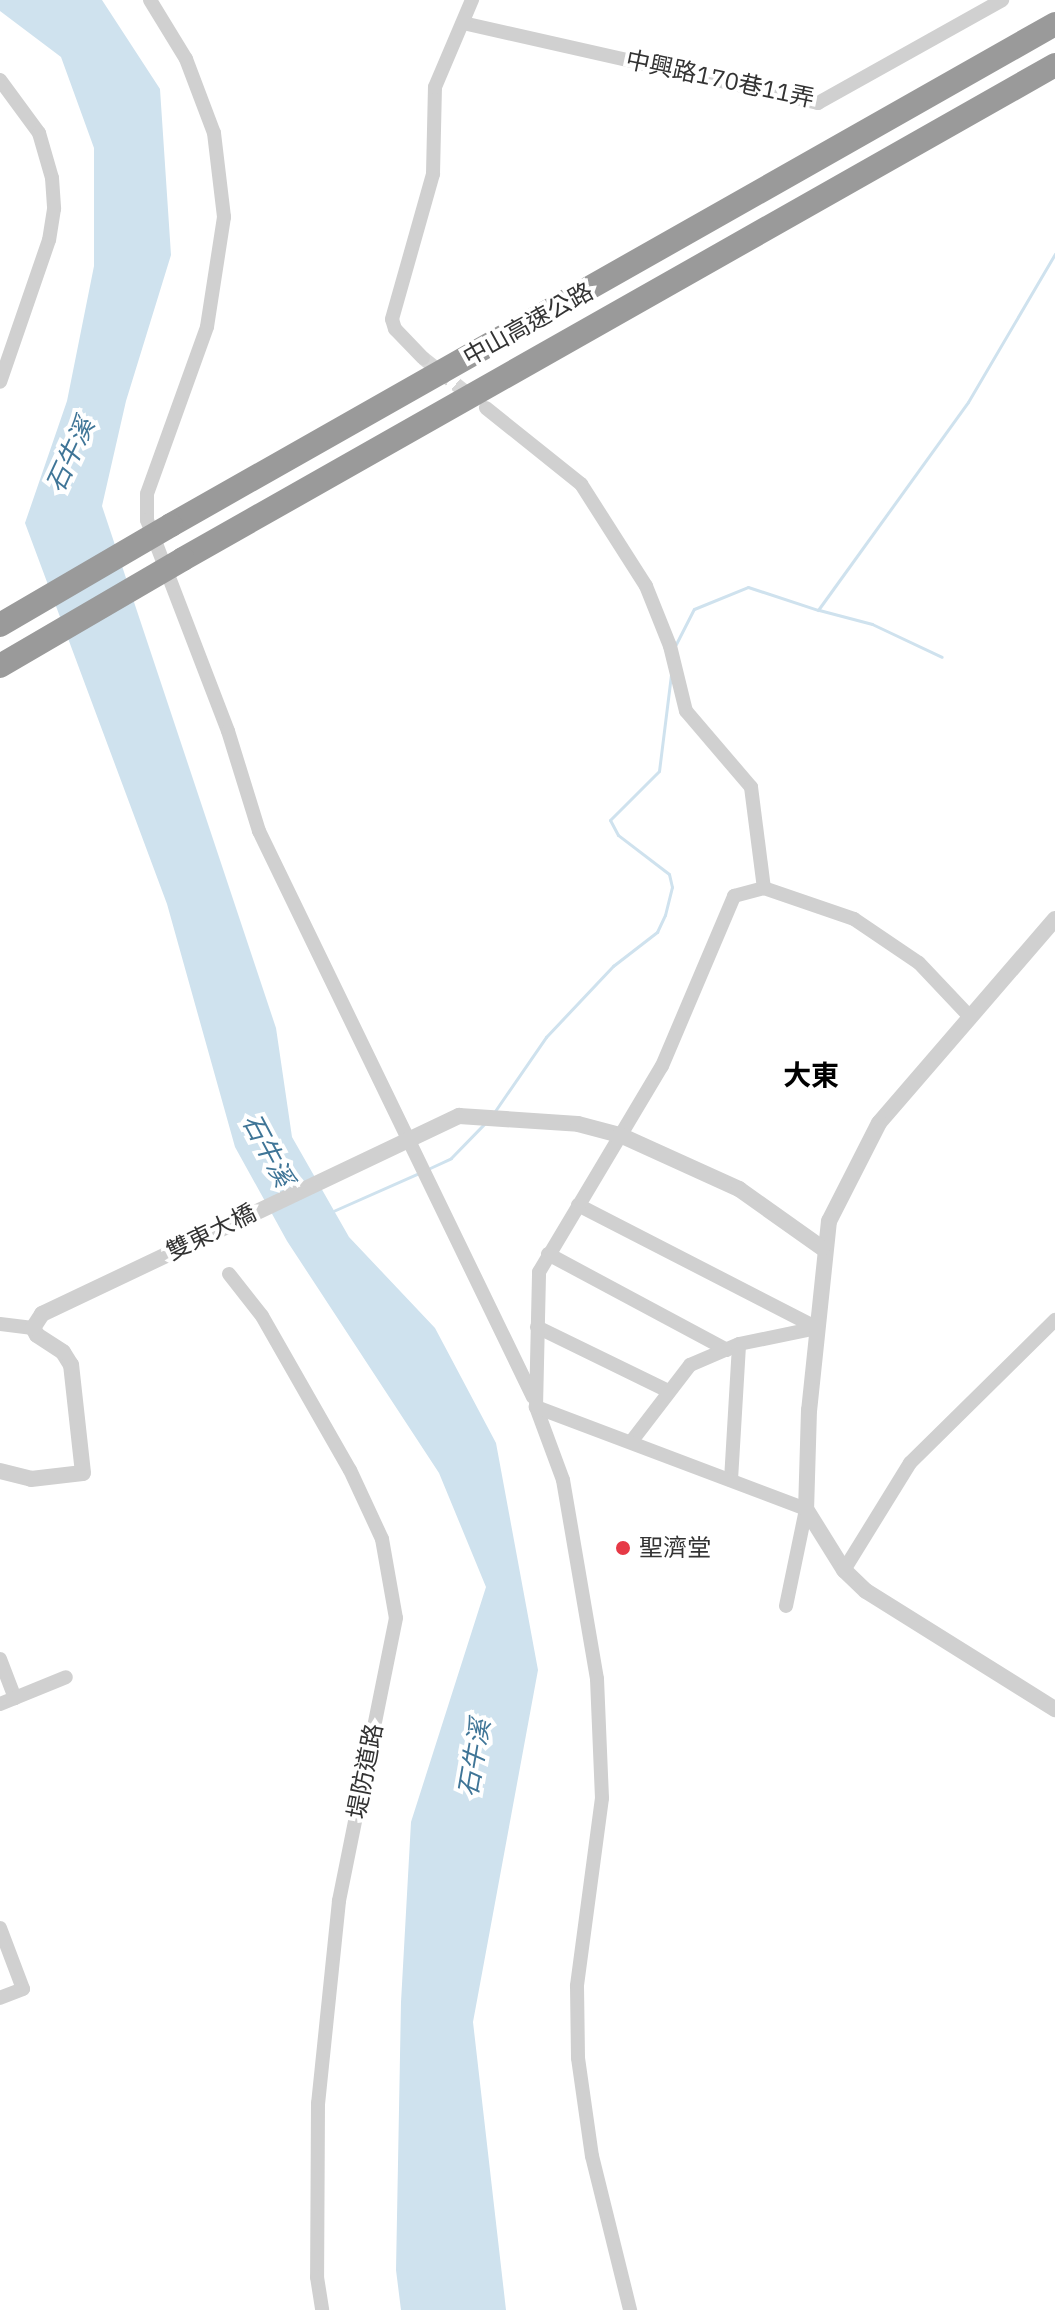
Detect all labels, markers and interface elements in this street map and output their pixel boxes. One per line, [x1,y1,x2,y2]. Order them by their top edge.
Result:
street label: 中興路170巷11弄 [623,45,817,113]
street label: 中山高速公路 [458,276,598,372]
water label: 石牛溪 [39,413,101,497]
district label: 大東 [783,1058,839,1092]
water label: 石牛溪 [236,1108,300,1192]
street label: 雙東大橋 [162,1198,260,1266]
place label: 聖濟堂 [639,1534,711,1562]
marker: 聖濟堂 [614,1539,632,1557]
water label: 石牛溪 [452,1717,496,1799]
street label: 堤防道路 [342,1721,388,1821]

